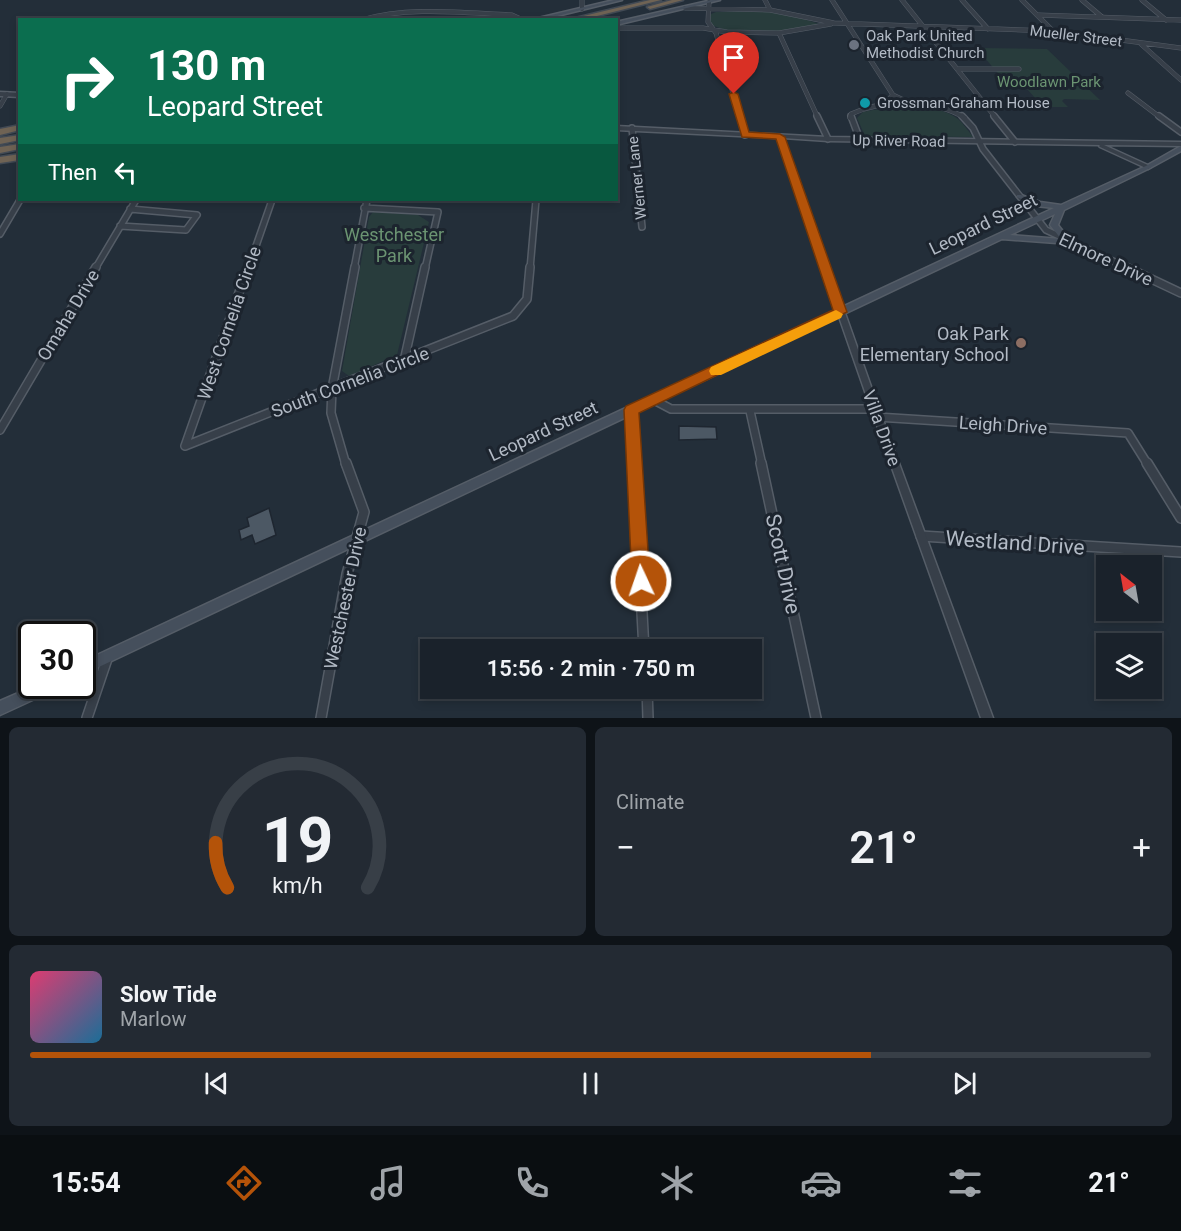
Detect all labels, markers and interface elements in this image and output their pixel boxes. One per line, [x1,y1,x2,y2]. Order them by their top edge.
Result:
street label: Mueller Street [1029,21,1123,51]
place label: Oak Park United Methodist Church [866,27,985,62]
pin [708,32,759,94]
marker: Oak Park United Methodist Church [847,38,861,52]
text: 130 m [147,41,266,90]
icon: arrive [717,41,750,74]
icon: right [48,42,126,120]
park label: Woodlawn Park [997,73,1101,91]
text: Leopard Street [147,91,323,123]
place label: Grossman-Graham House [877,94,1050,112]
marker: Grossman-Graham House [858,96,872,110]
street label: Up River Road [852,131,946,151]
street label: Werner Lane [624,135,650,221]
icon: left [109,156,142,189]
text: Then [48,160,97,185]
street label: Leopard Street [926,189,1040,259]
park label: Westchester Park [344,224,444,266]
street label: Elmore Drive [1056,228,1156,290]
street label: West Cornelia Circle [193,244,265,402]
street label: Omaha Drive [33,266,103,364]
place label: Oak Park Elementary School [860,323,1010,365]
marker: Oak Park Elementary School [1014,336,1028,350]
street label: South Cornelia Circle [268,342,432,422]
street label: Villa Drive [859,387,905,469]
street label: Leopard Street [485,397,601,465]
street label: Leigh Drive [958,411,1048,439]
street label: Scott Drive [761,512,805,616]
street label: Westchester Drive [320,525,370,671]
street label: Westland Drive [945,526,1085,560]
position arrow [609,549,673,613]
north arrow [1096,555,1162,621]
map controls [1096,555,1162,699]
speed limit sign: 30 [18,621,96,699]
button: layers [1096,633,1162,699]
text: 15:56 · 2 min · 750 m [487,656,695,681]
text: Climate [616,790,684,814]
text: 19 [262,804,333,877]
text: 21° [849,821,918,874]
text: − [616,828,635,867]
text: + [1132,828,1151,867]
text: km/h [272,874,323,899]
text: Slow Tide [120,982,217,1007]
text: Marlow [120,1007,186,1031]
icon: previous [200,1067,233,1100]
icon: pause [574,1067,607,1100]
icon: next [948,1067,981,1100]
icon: directions [223,1162,265,1204]
icon: music [367,1162,409,1204]
icon: phone [511,1162,553,1204]
icon: climate [656,1162,698,1204]
icon: car [800,1162,842,1204]
icon: filters [944,1162,986,1204]
text: 15:54 [51,1167,121,1199]
text: 21° [1088,1167,1130,1199]

